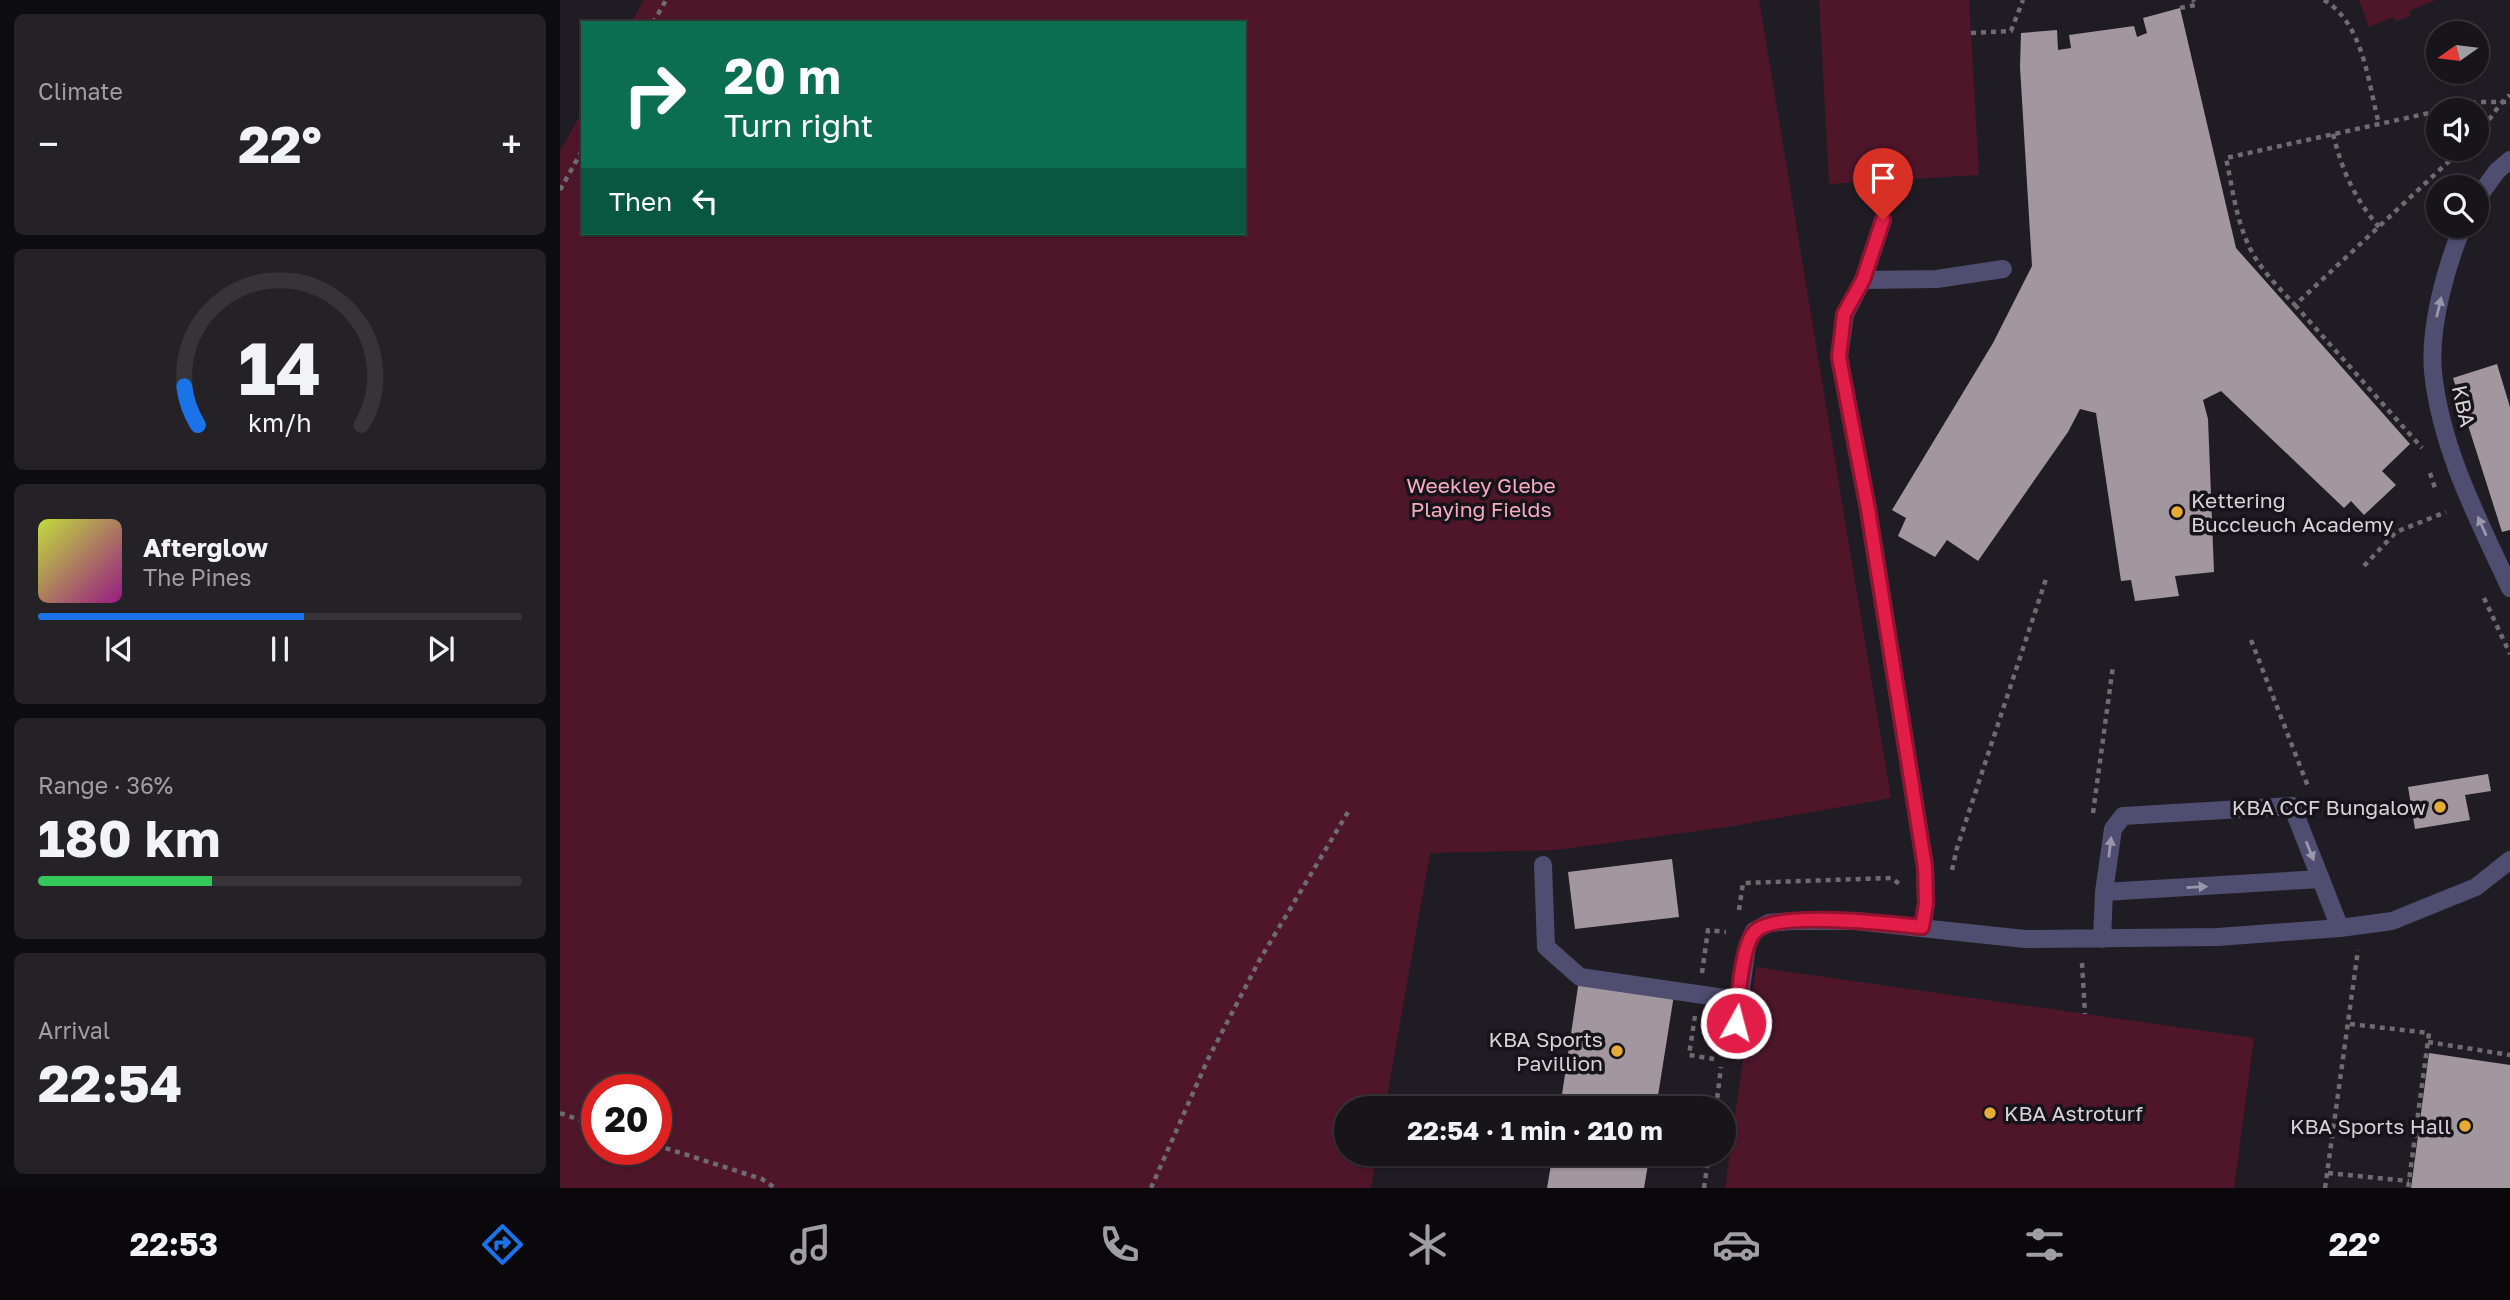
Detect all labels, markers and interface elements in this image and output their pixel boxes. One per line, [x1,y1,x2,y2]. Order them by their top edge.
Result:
north arrow [2426,21,2488,84]
map controls [2426,21,2489,238]
text: 20 m [724,46,841,105]
icon: right [609,49,700,140]
text: Climate [38,77,123,105]
button: sound [2426,98,2489,161]
text: Turn right [724,106,873,144]
text: 22° [238,112,322,174]
text: − [38,121,59,166]
text: + [501,121,522,166]
pin [1853,148,1913,220]
icon: arrive [1864,159,1902,197]
button: search [2426,175,2489,238]
icon: left [686,182,724,220]
text: Then [609,186,672,217]
one-way arrow [2434,296,2445,318]
text: 14 [239,325,322,412]
street label: KBA [2447,383,2481,429]
text: km/h [248,407,312,438]
park label: Weekley Glebe Playing Fields [1406,472,1556,522]
place label: Kettering Buccleuch Academy [2191,487,2394,537]
marker: Kettering Buccleuch Academy [2169,504,2185,520]
one-way arrow [2476,516,2488,536]
text: Afterglow [143,532,268,563]
text: The Pines [143,563,251,591]
icon: previous [100,630,138,668]
icon: pause [261,630,299,668]
icon: next [422,630,460,668]
text: Range · 36% [38,771,173,799]
place label: KBA CCF Bungalow [2232,794,2426,820]
marker: KBA CCF Bungalow [2432,799,2448,815]
text: 180 km [38,806,221,868]
one-way arrow [2105,836,2116,858]
one-way arrow [2304,841,2315,862]
one-way arrow [2186,881,2208,892]
position arrow [1699,986,1773,1060]
text: Arrival [38,1016,110,1044]
place label: KBA Sports Pavillion [1488,1026,1603,1076]
marker: KBA Sports Pavillion [1609,1043,1625,1059]
text: 22:54 [38,1051,182,1113]
speed limit sign: 20 [581,1074,672,1165]
place label: KBA Astroturf [2004,1100,2143,1126]
marker: KBA Astroturf [1982,1105,1998,1121]
place label: KBA Sports Hall [2290,1113,2451,1139]
text: 22:54 · 1 min · 210 m [1407,1115,1663,1146]
marker: KBA Sports Hall [2457,1118,2473,1134]
icon: directions [478,1220,527,1269]
icon: music [786,1220,835,1269]
icon: phone [1095,1220,1144,1269]
icon: climate [1403,1220,1452,1269]
icon: car [1712,1220,1761,1269]
icon: filters [2020,1220,2069,1269]
text: 22:53 [130,1225,218,1263]
text: 22° [2329,1225,2380,1263]

